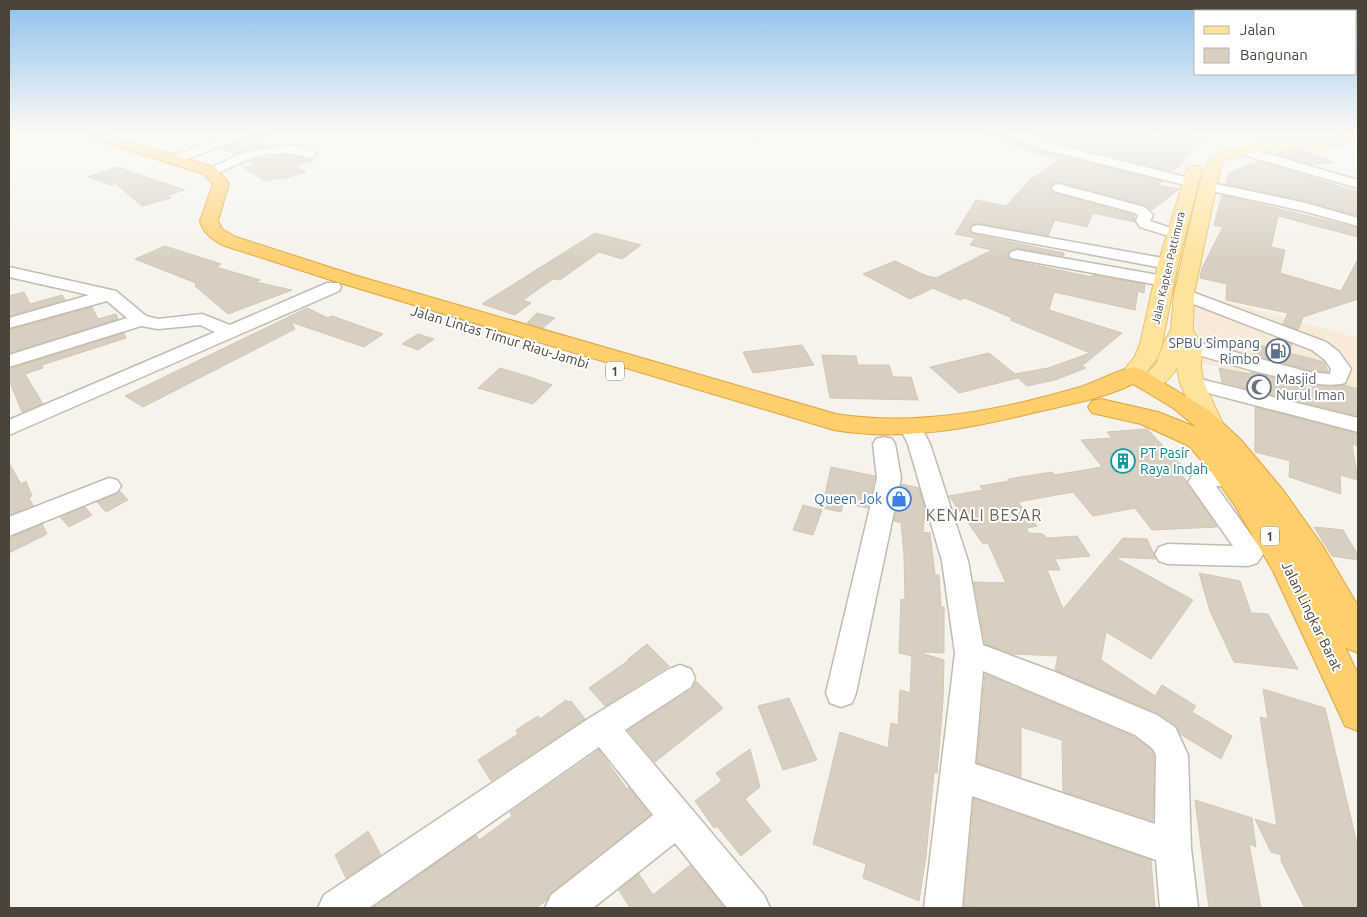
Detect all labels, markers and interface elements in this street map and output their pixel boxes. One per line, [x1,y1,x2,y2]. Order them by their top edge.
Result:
legend [1194,10,1357,75]
text: Jalan [1240,21,1275,38]
text: Bangunan [1240,46,1308,63]
street label: Jalan Kapten Pattimura [1149,210,1187,326]
street label: Jalan Lintas Timur Riau-Jambi [409,302,591,372]
place label: SPBU Simpang Rimbo [1168,335,1260,367]
fuel station icon: SPBU Simpang Rimbo [1265,338,1291,364]
road number: 1 [606,362,624,381]
place label: Masjid Nurul Iman [1276,371,1345,403]
mosque icon: Masjid Nurul Iman [1246,374,1272,400]
place label: PT Pasir Raya Indah [1140,445,1208,477]
building icon: PT Pasir Raya Indah [1110,448,1136,474]
shop icon: Queen Jok [886,486,912,512]
place label: Queen Jok [814,491,882,507]
district label: KENALI BESAR [926,506,1042,524]
road number: 1 [1261,526,1279,546]
street label: Jalan Lingkar Barat [1279,559,1346,674]

